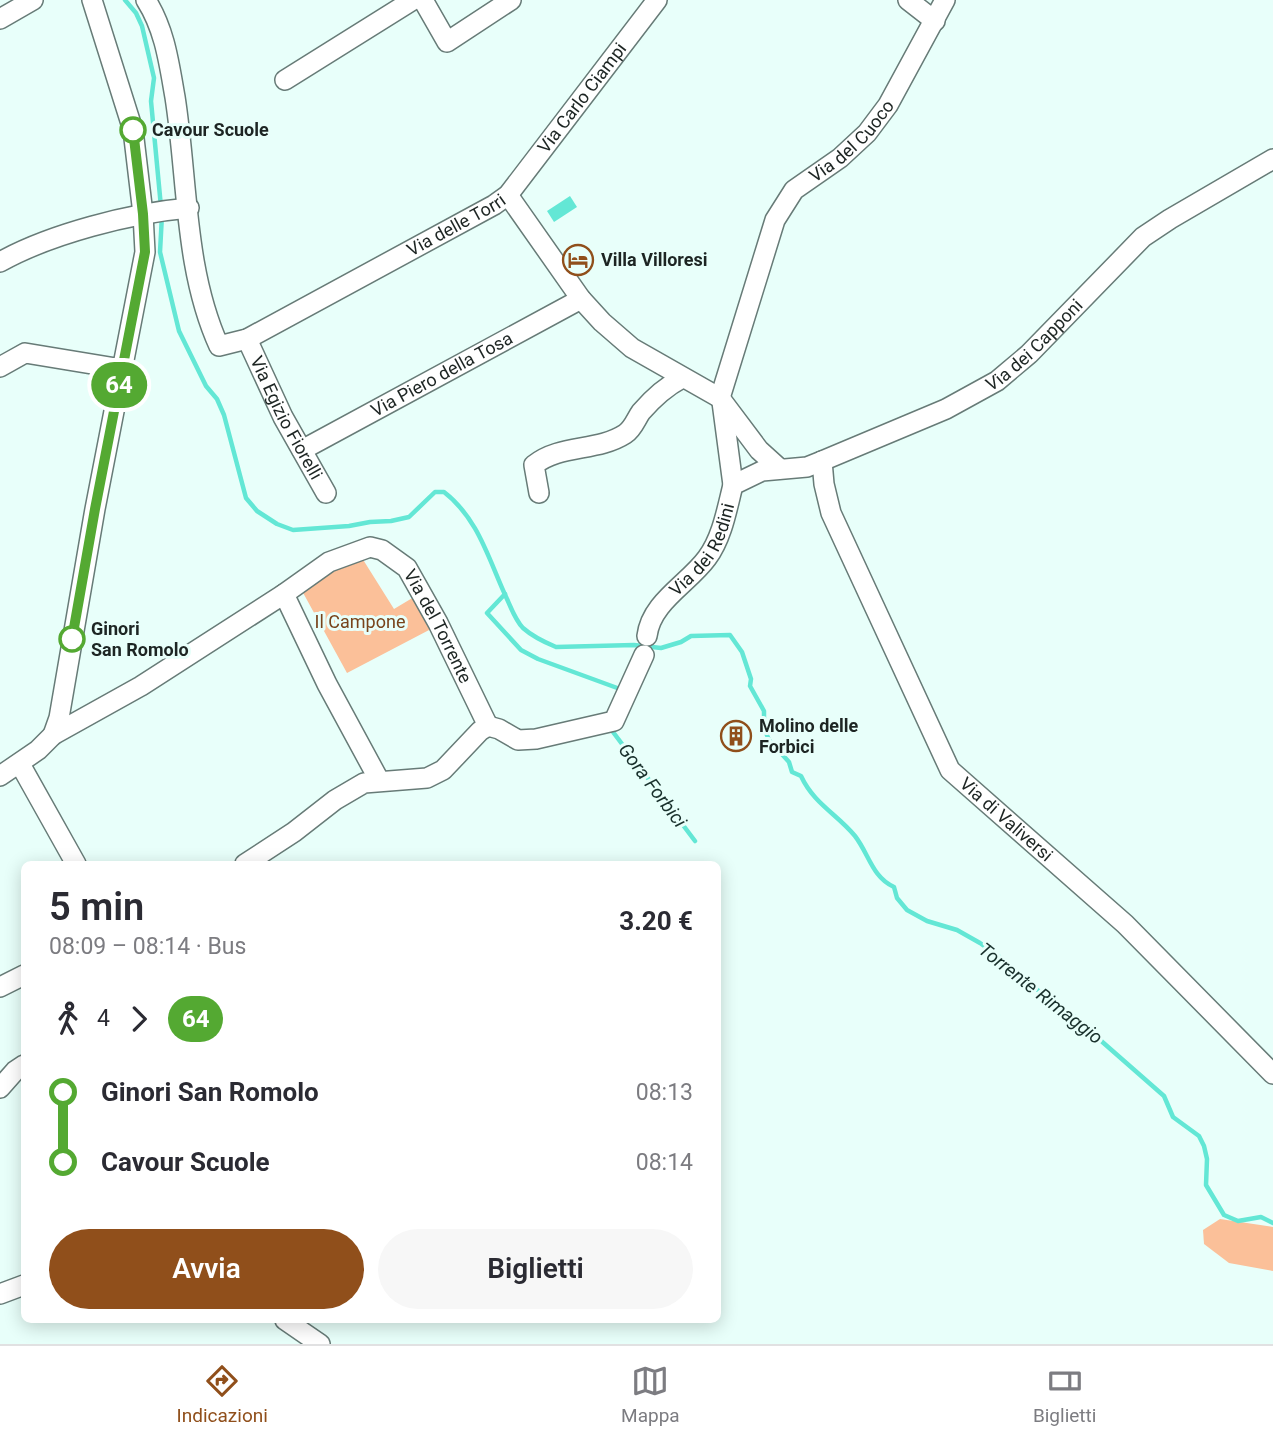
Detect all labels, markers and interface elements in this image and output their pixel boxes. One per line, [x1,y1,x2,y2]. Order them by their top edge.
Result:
street label: Via Carlo Ciampi [533,38,630,157]
street label: Via del Cuoco [805,96,898,186]
marker: Cavour Scuole [120,117,146,143]
place label: Cavour Scuole [152,119,269,140]
street label: Via delle Torri [403,189,509,260]
hotel icon: Villa Villoresi [561,243,595,277]
place label: Villa Villoresi [601,249,708,270]
street label: Via dei Capponi [982,295,1087,395]
street label: Via Piero della Tosa [367,327,516,421]
street label: Via Egizio Fiorelli [246,353,327,483]
line badge: 64 [88,362,150,408]
text: 64 [105,371,133,399]
street label: Via dei Redini [665,501,738,600]
street label: Via del Torrente [400,565,477,686]
park label: Il Campone [315,611,405,632]
place label: Ginori San Romolo [91,618,189,660]
marker: Ginori San Romolo [59,626,85,652]
place label: Molino delle Forbici [759,715,859,757]
building icon: Molino delle Forbici [719,719,753,753]
water label: Gora Forbici [614,739,692,832]
street label: Via di Valiversi [956,773,1057,866]
text: 5 min [49,885,144,929]
text: 3.20 € [619,906,693,936]
text: 08:09 – 08:14 · Bus [49,933,246,960]
water label: Torrente Rimaggio [974,938,1107,1049]
icon: walk [49,1000,87,1038]
icon: forward [120,1000,158,1038]
text: 4 [97,1005,110,1032]
text: 64 [182,1005,209,1033]
text: Ginori San Romolo [101,1077,319,1107]
text: 08:13 [636,1079,693,1106]
text: Cavour Scuole [101,1147,270,1177]
text: 08:14 [636,1149,693,1176]
button: Avvia [49,1229,364,1309]
button: Biglietti [378,1229,693,1309]
tab: Indicazioni [177,1362,268,1427]
tab: Mappa [621,1362,680,1427]
tab: Biglietti [1033,1362,1096,1427]

